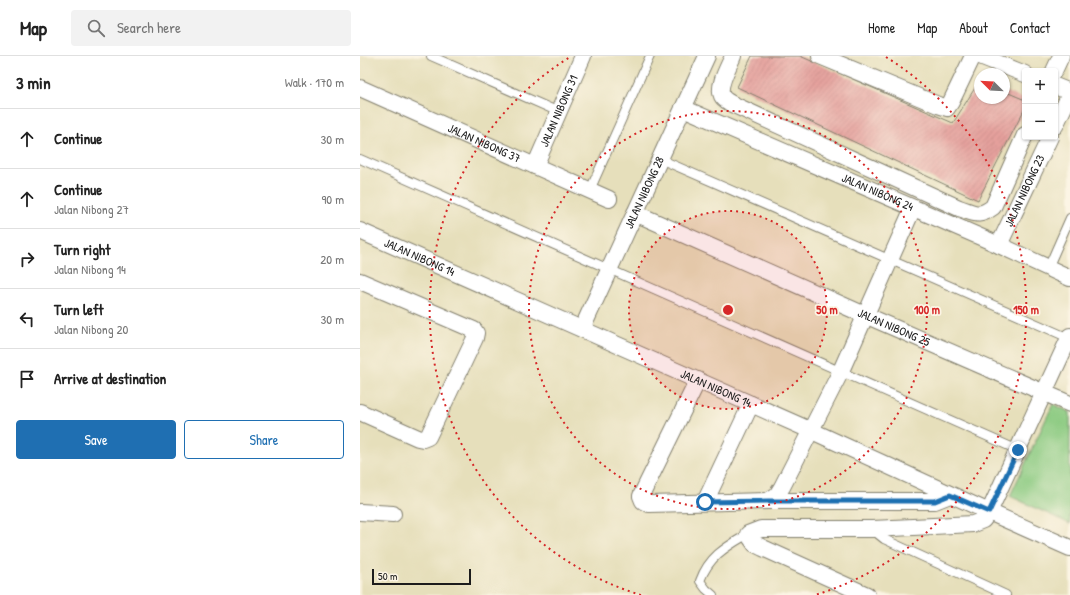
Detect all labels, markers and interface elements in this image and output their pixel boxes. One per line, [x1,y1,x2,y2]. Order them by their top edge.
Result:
search box [71,10,351,46]
text: Map [20,15,47,41]
icon: search [85,17,107,39]
text: Search here [117,17,181,38]
text: Home [868,18,895,37]
text: Map [917,18,937,37]
text: About [959,18,988,37]
text: Contact [1010,18,1050,37]
north arrow [974,68,1010,104]
map controls [1022,68,1058,140]
button: + [1022,68,1058,104]
text: 3 min [16,71,51,94]
street label: JALAN NIBONG 31 [535,72,582,149]
text: Walk · 170 m [285,73,344,91]
button: − [1022,104,1058,140]
street label: JALAN NIBONG 37 [445,119,524,167]
icon: ahead [16,128,38,150]
text: Continue [54,128,102,149]
text: 30 m [321,130,344,148]
street label: JALAN NIBONG 23 [1000,152,1048,229]
street label: JALAN NIBONG 28 [620,154,668,231]
street label: JALAN NIBONG 24 [839,169,917,215]
text: Continue [54,179,102,200]
icon: ahead [16,188,38,210]
text: 90 m [322,190,344,208]
text: Jalan Nibong 27 [54,200,129,218]
street label: JALAN NIBONG 14 [382,234,458,280]
text: Turn right [54,239,110,260]
icon: right [16,248,38,270]
text: 20 m [320,250,344,268]
text: Jalan Nibong 14 [54,260,126,278]
text: Turn left [54,299,104,320]
text: 50 m [816,301,838,318]
text: 100 m [914,301,940,318]
text: 150 m [1013,301,1039,318]
centre of rings [721,303,735,317]
street label: JALAN NIBONG 25 [855,304,933,350]
icon: left [16,308,38,330]
text: 30 m [321,310,344,328]
text: Jalan Nibong 20 [54,320,128,338]
street label: JALAN NIBONG 14 [678,365,754,411]
icon: arrive [16,368,38,390]
text: Arrive at destination [54,368,166,389]
button: Save [16,420,176,459]
button: Share [184,420,344,459]
route end [1009,441,1027,459]
route start [696,493,714,511]
scale bar [372,567,471,586]
text: 50 m [378,569,398,583]

